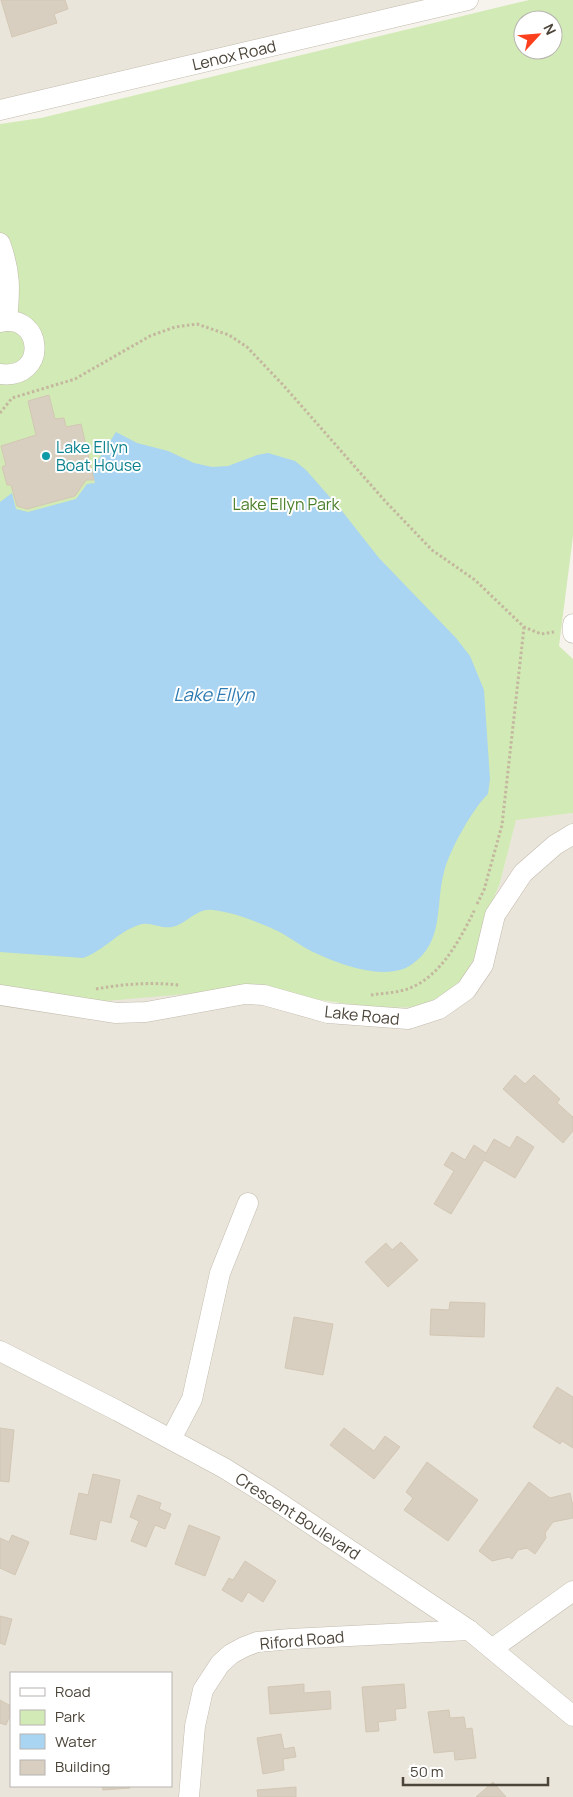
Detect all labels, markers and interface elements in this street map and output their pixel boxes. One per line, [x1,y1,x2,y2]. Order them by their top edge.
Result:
north arrow [513,10,563,60]
text: N [539,20,561,38]
street label: Lenox Road [190,35,278,75]
place label: Lake Ellyn Boat House [56,436,141,476]
marker: Lake Ellyn Boat House [40,450,52,462]
park label: Lake Ellyn Park [232,493,341,515]
water label: Lake Ellyn [174,682,256,706]
street label: Lake Road [323,1000,401,1030]
street label: Crescent Boulevard [231,1467,365,1565]
street label: Riford Road [259,1625,345,1655]
legend [10,1672,172,1787]
text: Road [55,1681,91,1702]
text: Park [55,1706,85,1727]
text: Water [55,1731,97,1752]
scale bar [403,1754,548,1786]
text: Building [55,1756,110,1777]
text: 50 m [410,1761,444,1782]

